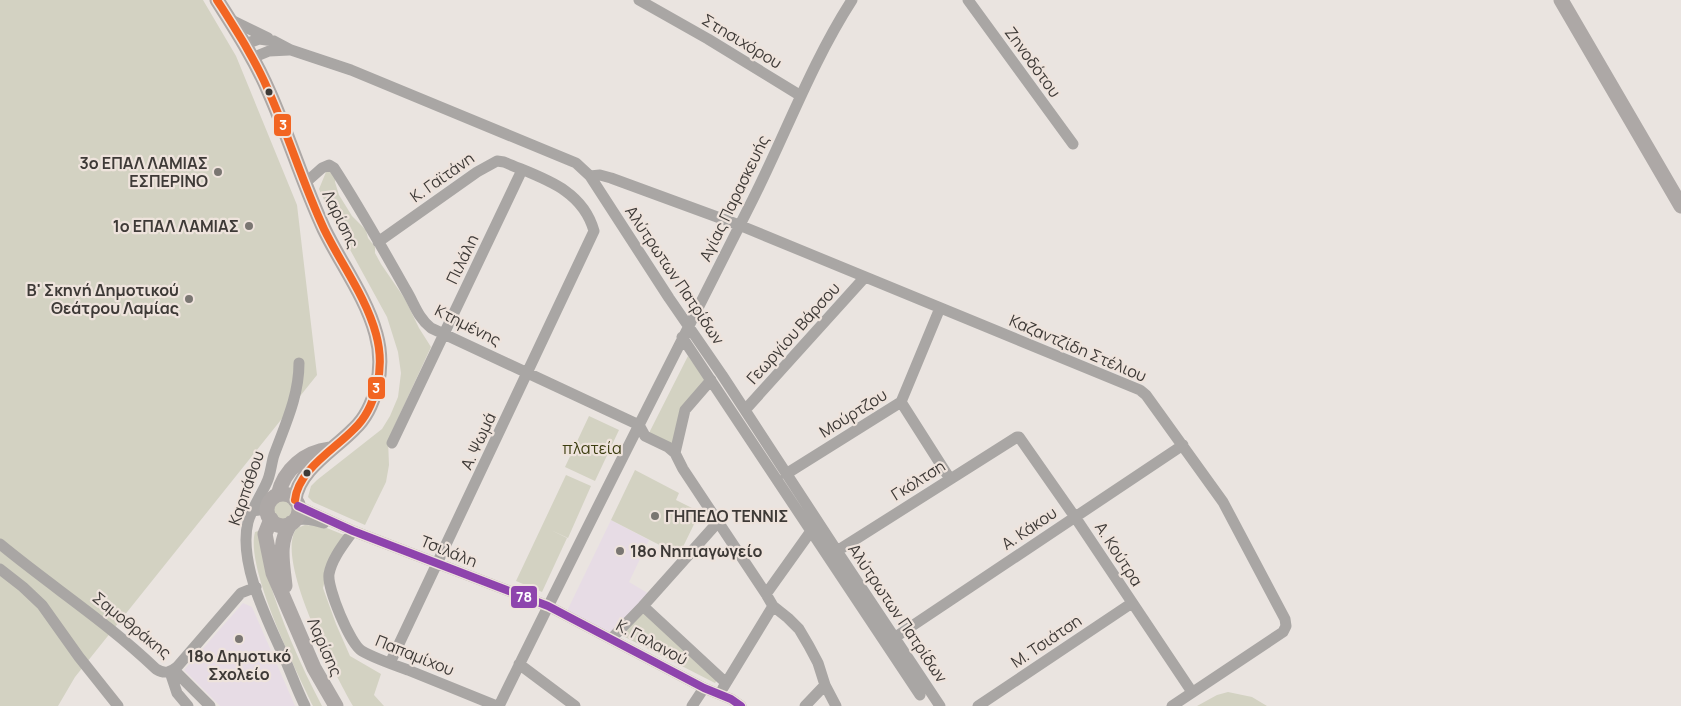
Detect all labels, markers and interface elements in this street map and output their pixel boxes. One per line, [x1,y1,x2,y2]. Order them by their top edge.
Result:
street label: Στησιχόρου [698,9,786,73]
street label: Ζηνοδότου [1000,22,1066,102]
unlabelled marker [264,87,274,97]
line badge: 3 [273,113,292,137]
text: 3 [279,115,287,134]
street label: Αγίας Παρασκευής [694,131,774,265]
street label: Κ. Γαϊτάνη [405,147,479,207]
place label: 3ο ΕΠΑΛ ΛΑΜΙΑΣ ΕΣΠΕΡΙΝΟ [79,152,208,192]
marker: 3ο ΕΠΑΛ ΛΑΜΙΑΣ ΕΣΠΕΡΙΝΟ [212,166,224,178]
street label: Λαρίσης [317,186,365,252]
street label: Αλύτρωτων Πατρίδων [620,201,730,349]
place label: 1ο ΕΠΑΛ ΛΑΜΙΑΣ [113,215,239,237]
marker: 1ο ΕΠΑΛ ΛΑΜΙΑΣ [243,220,255,232]
street label: Πιλάλη [441,231,483,287]
street label: Γεωργίου Βάρσου [741,277,845,389]
place label: Β' Σκηνή Δημοτικού Θεάτρου Λαμίας [27,279,179,319]
marker: Β' Σκηνή Δημοτικού Θεάτρου Λαμίας [183,293,195,305]
street label: Κτημένης [431,299,505,351]
street label: Καζαντζίδη Στέλιου [1006,309,1150,387]
line badge: 3 [367,376,386,400]
text: 3 [372,378,380,397]
street label: Μούρτζου [815,384,891,442]
street label: Α. Ψωμά [455,409,501,473]
park label: πλατεία [562,437,622,459]
street label: Καρπάθου [223,448,269,528]
street label: Γκόλτση [887,455,949,505]
unlabelled marker [302,468,312,478]
street label: Α. Κάκου [997,501,1061,555]
place label: ΓΗΠΕΔΟ ΤΕΝΝΙΣ [665,505,789,527]
marker: ΓΗΠΕΔΟ ΤΕΝΝΙΣ [649,510,661,522]
street label: Α. Κούτρα [1090,518,1148,590]
street label: Τσιλάλη [417,530,481,572]
street label: Αλύτρωτων Πατρίδων [843,539,953,687]
place label: 18ο Νηπιαγωγείο [630,540,762,562]
marker: 18ο Νηπιαγωγείο [614,545,626,557]
line badge: 78 [510,585,538,609]
street label: Σαμοθράκης [88,586,176,664]
text: 78 [516,587,532,606]
street label: Μ. Τσιάτση [1006,609,1086,673]
street label: Λαρίσης [302,614,348,680]
street label: Κ. Γαλανού [612,614,692,670]
street label: Παπαμίχου [372,629,458,681]
marker: 18ο Δημοτικό Σχολείο [233,633,245,645]
place label: 18ο Δημοτικό Σχολείο [187,645,291,685]

